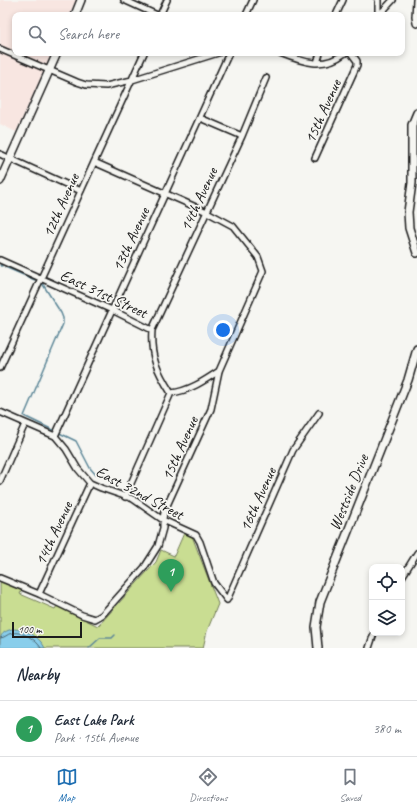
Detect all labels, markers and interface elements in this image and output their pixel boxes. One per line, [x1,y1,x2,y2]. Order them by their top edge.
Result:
search box [12,12,405,56]
icon: search [26,23,48,45]
text: Search here [58,25,119,44]
street label: 15th Avenue [300,75,347,146]
street label: 14th Avenue [176,163,223,234]
street label: 12th Avenue [38,169,85,240]
street label: 13th Avenue [108,203,155,274]
street label: East 31st Street [57,265,152,323]
your location [213,320,233,340]
street label: 15th Avenue [157,412,204,483]
street label: Westside Drive [325,450,374,533]
street label: East 32nd Street [92,461,188,525]
street label: 16th Avenue [235,463,282,534]
street label: 14th Avenue [31,497,78,568]
pin: 1 [158,559,184,592]
map controls [369,564,405,636]
button: locate [369,564,405,600]
button: layers [369,600,405,636]
scale bar [12,620,82,639]
text: 100 m [18,622,42,636]
text: Nearby [16,664,59,685]
text: East Lake Park [54,711,134,730]
text: 1 [26,721,32,737]
text: 380 m [373,721,401,737]
text: Park · 15th Avenue [54,730,138,746]
tab: Map [56,766,78,804]
tab: Directions [189,766,228,804]
tab: Saved [339,766,361,804]

